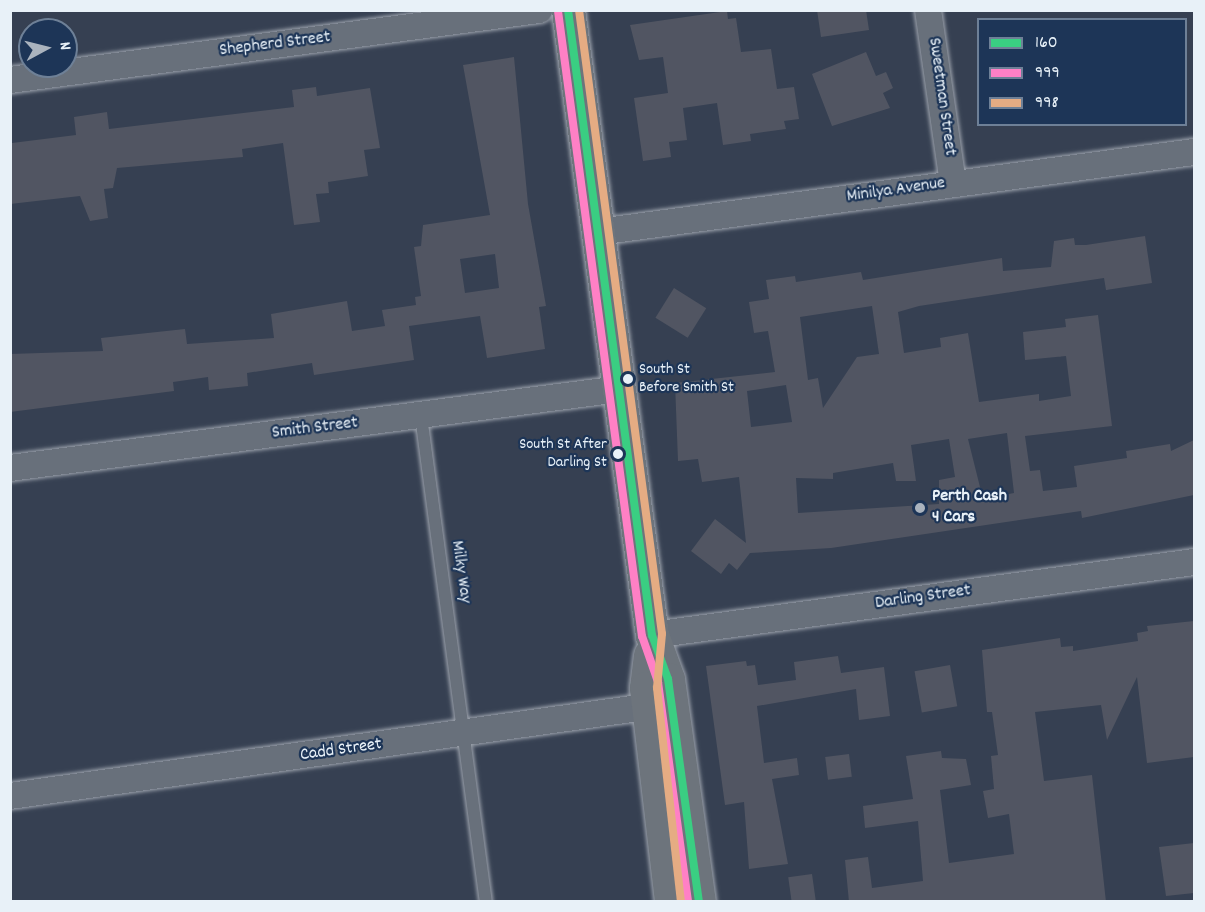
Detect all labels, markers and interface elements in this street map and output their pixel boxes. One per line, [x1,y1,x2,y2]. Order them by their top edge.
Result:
north arrow [18,18,78,78]
legend [977,18,1187,126]
street label: Shepherd Street [218,27,332,63]
text: 160 [1035,31,1058,56]
street label: Sweetman Street [922,37,960,157]
text: N [52,41,76,51]
text: 999 [1035,61,1060,86]
text: 998 [1035,91,1059,116]
street label: Minilya Avenue [846,173,946,209]
place label: South St Before Smith St [639,360,734,398]
marker: South St Before Smith St [622,373,634,385]
street label: Smith Street [271,413,359,445]
place label: South St After Darling St [519,435,607,473]
marker: South St After Darling St [612,448,624,460]
place label: Perth Cash 4 Cars [932,487,1007,530]
marker: Perth Cash 4 Cars [913,501,927,515]
street label: Milky Way [445,539,475,605]
street label: Darling Street [874,581,972,615]
street label: Cadd Street [299,735,383,767]

